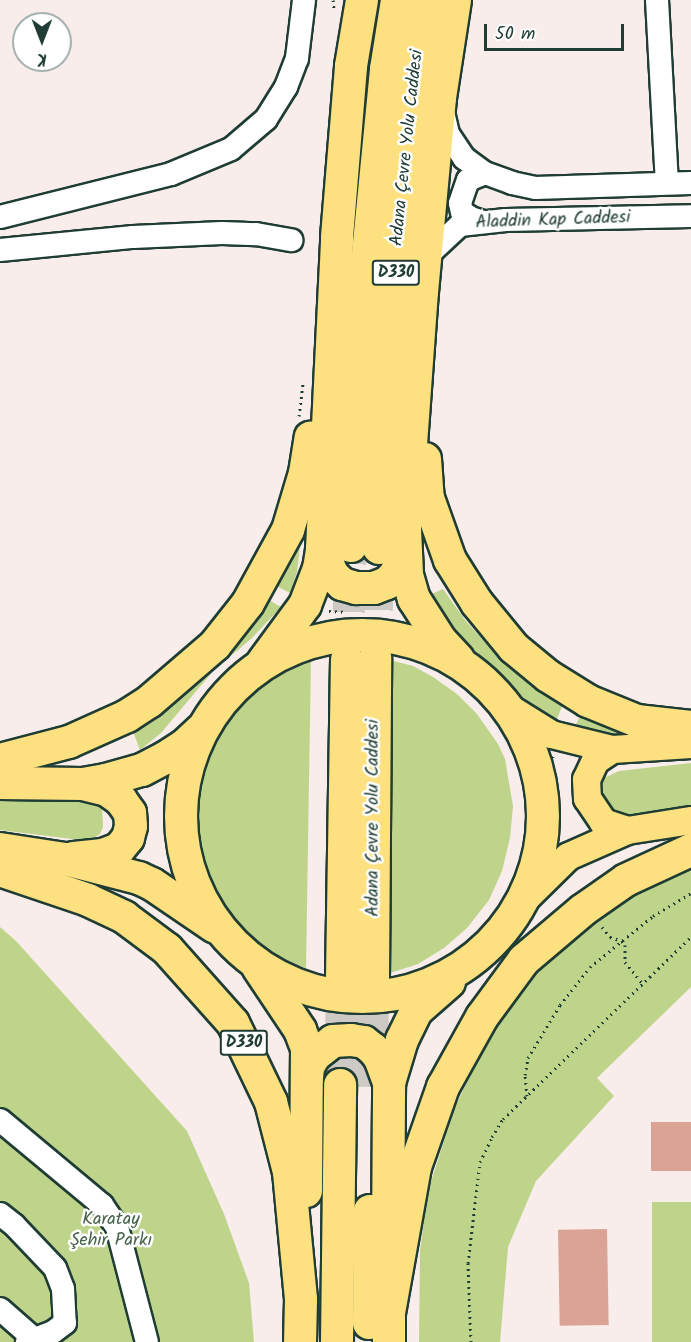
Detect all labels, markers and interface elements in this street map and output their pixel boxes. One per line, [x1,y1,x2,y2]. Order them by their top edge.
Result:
north arrow [12,12,72,72]
scale bar [487,12,626,50]
text: 50 m [495,20,535,49]
text: K [37,46,47,71]
street label: Adana Çevre Yolu Caddesi [387,49,429,247]
street label: Aladdin Kap Caddesi [475,208,631,234]
road number: D330 [370,260,422,286]
street label: Adana Çevre Yolu Caddesi [363,719,385,917]
road number: D330 [218,1030,270,1056]
park label: Karatay Şehir Parkı [70,1210,152,1252]

